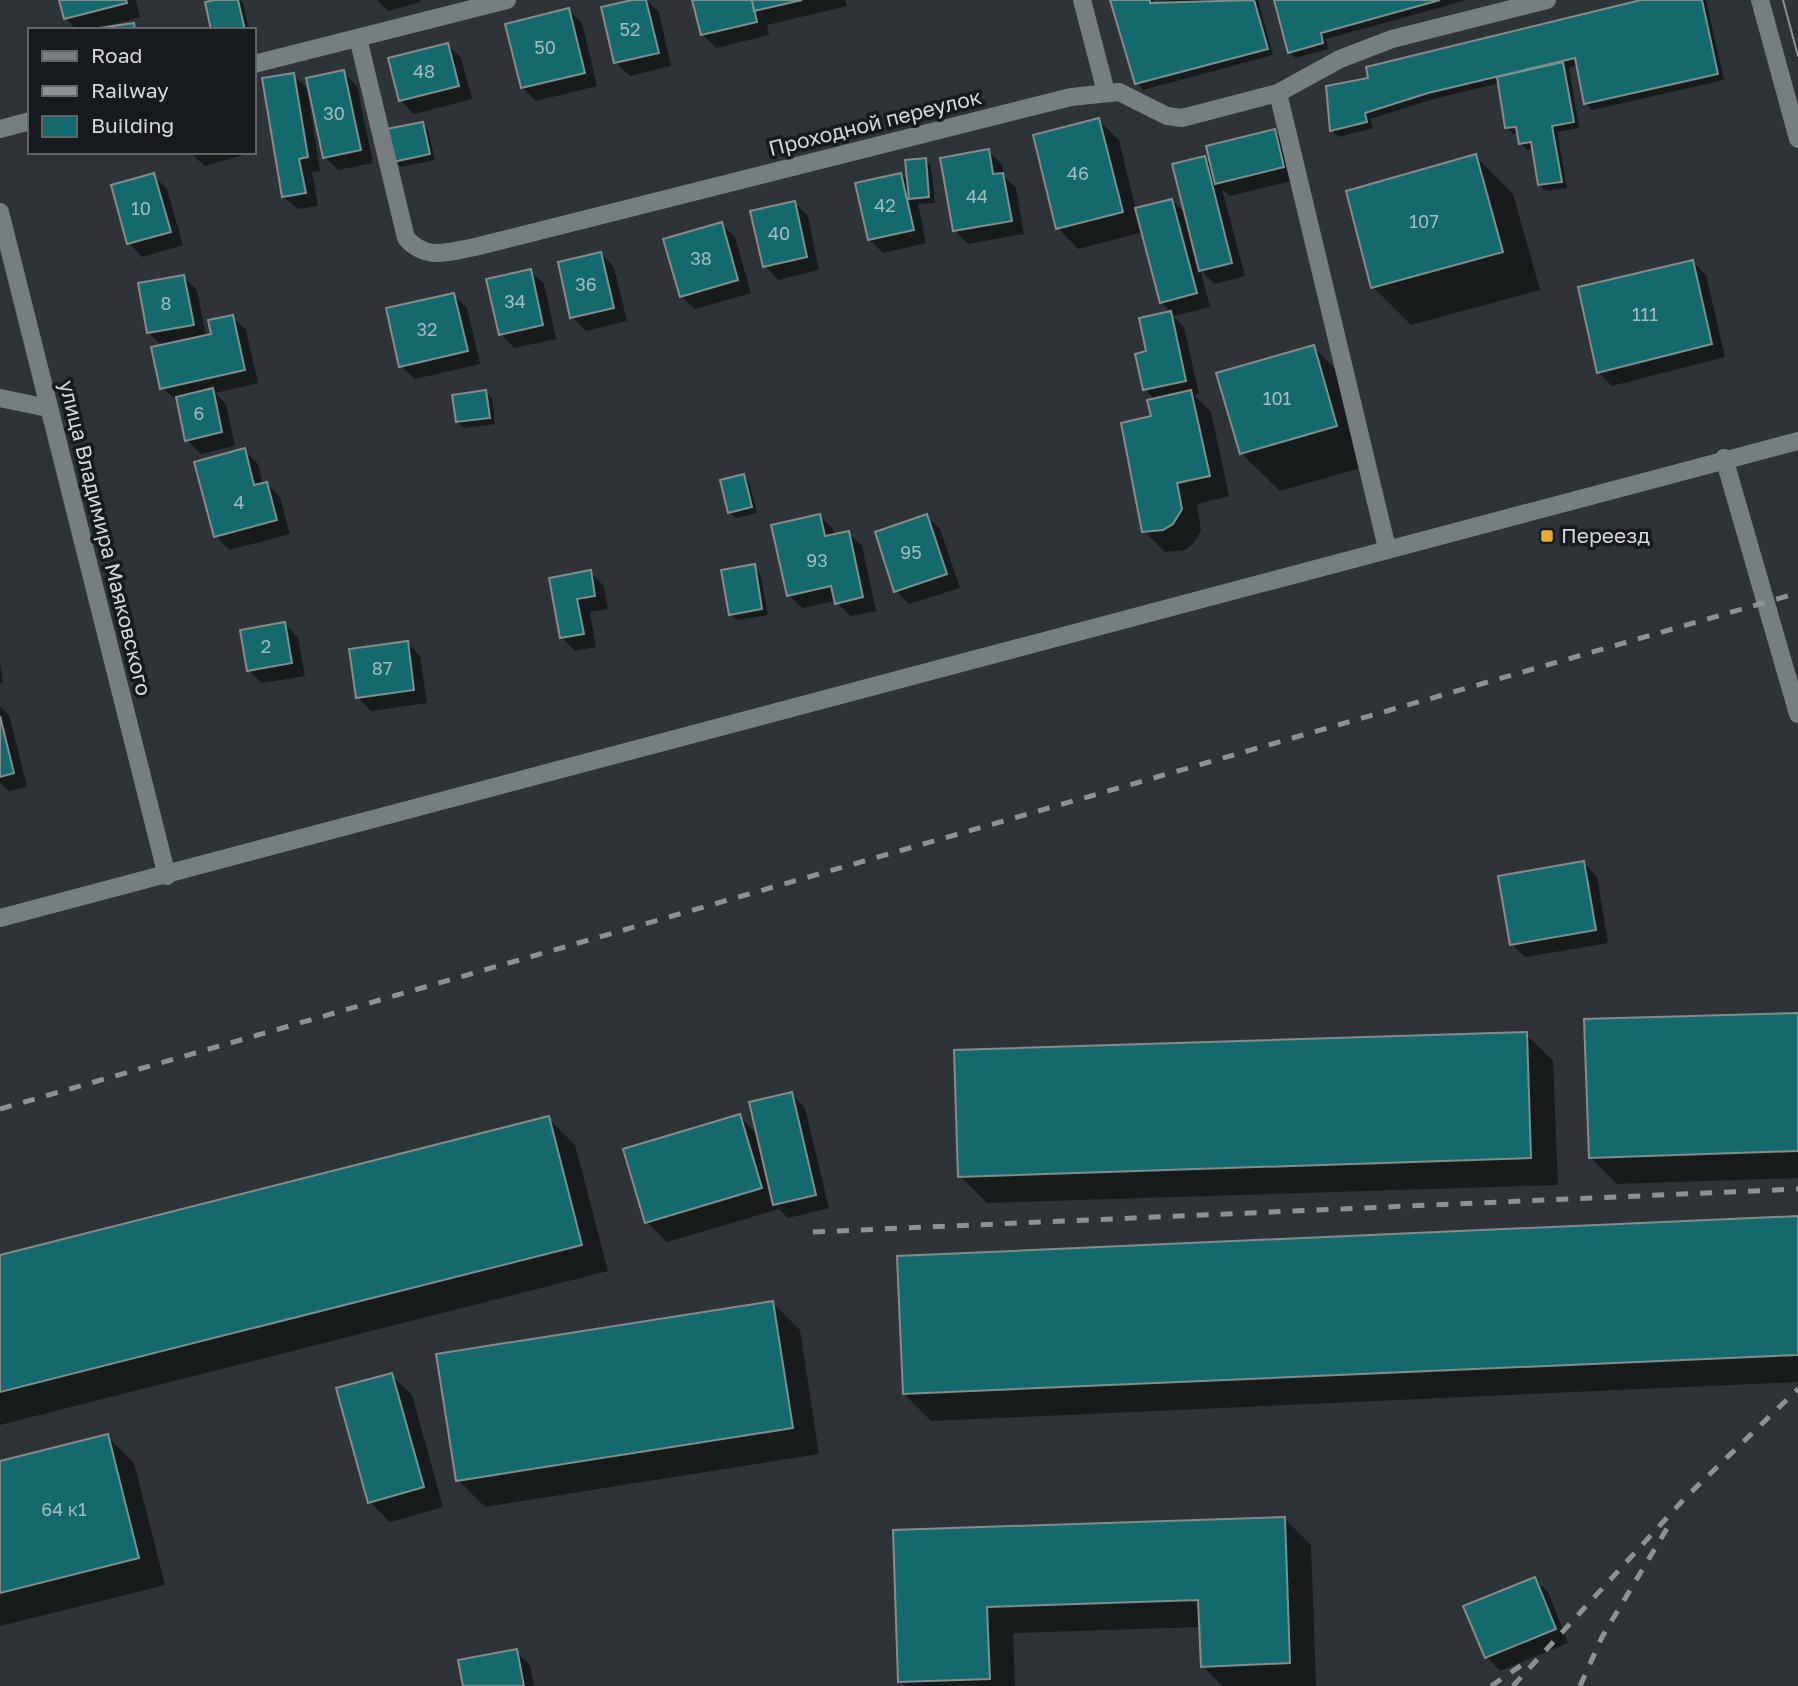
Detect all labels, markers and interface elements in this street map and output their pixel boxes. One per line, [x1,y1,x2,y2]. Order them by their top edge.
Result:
house number: 52 [620,18,640,40]
legend [28,28,256,154]
house number: 50 [534,36,556,58]
text: Road [91,42,142,68]
house number: 48 [413,60,435,82]
text: Railway [91,77,169,103]
street label: Проходной переулок [766,83,984,161]
house number: 30 [323,102,345,124]
text: Building [91,112,174,138]
house number: 46 [1067,162,1089,184]
house number: 44 [966,185,988,207]
house number: 42 [874,194,896,216]
house number: 10 [131,197,151,219]
house number: 107 [1409,210,1439,232]
house number: 40 [768,222,790,244]
house number: 38 [690,247,712,269]
house number: 36 [575,273,597,295]
house number: 34 [504,290,526,312]
house number: 8 [161,292,171,314]
house number: 111 [1632,303,1658,325]
house number: 32 [417,318,437,340]
street label: улица Владимира Маяковского [54,377,158,698]
house number: 101 [1263,387,1292,409]
house number: 6 [194,402,204,424]
house number: 4 [234,491,245,513]
place label: Переезд [1561,522,1650,548]
marker: Переезд [1539,528,1555,544]
house number: 95 [900,541,922,563]
house number: 93 [806,549,828,571]
house number: 2 [261,635,271,657]
house number: 87 [372,657,392,679]
house number: 64 к1 [41,1498,87,1520]

